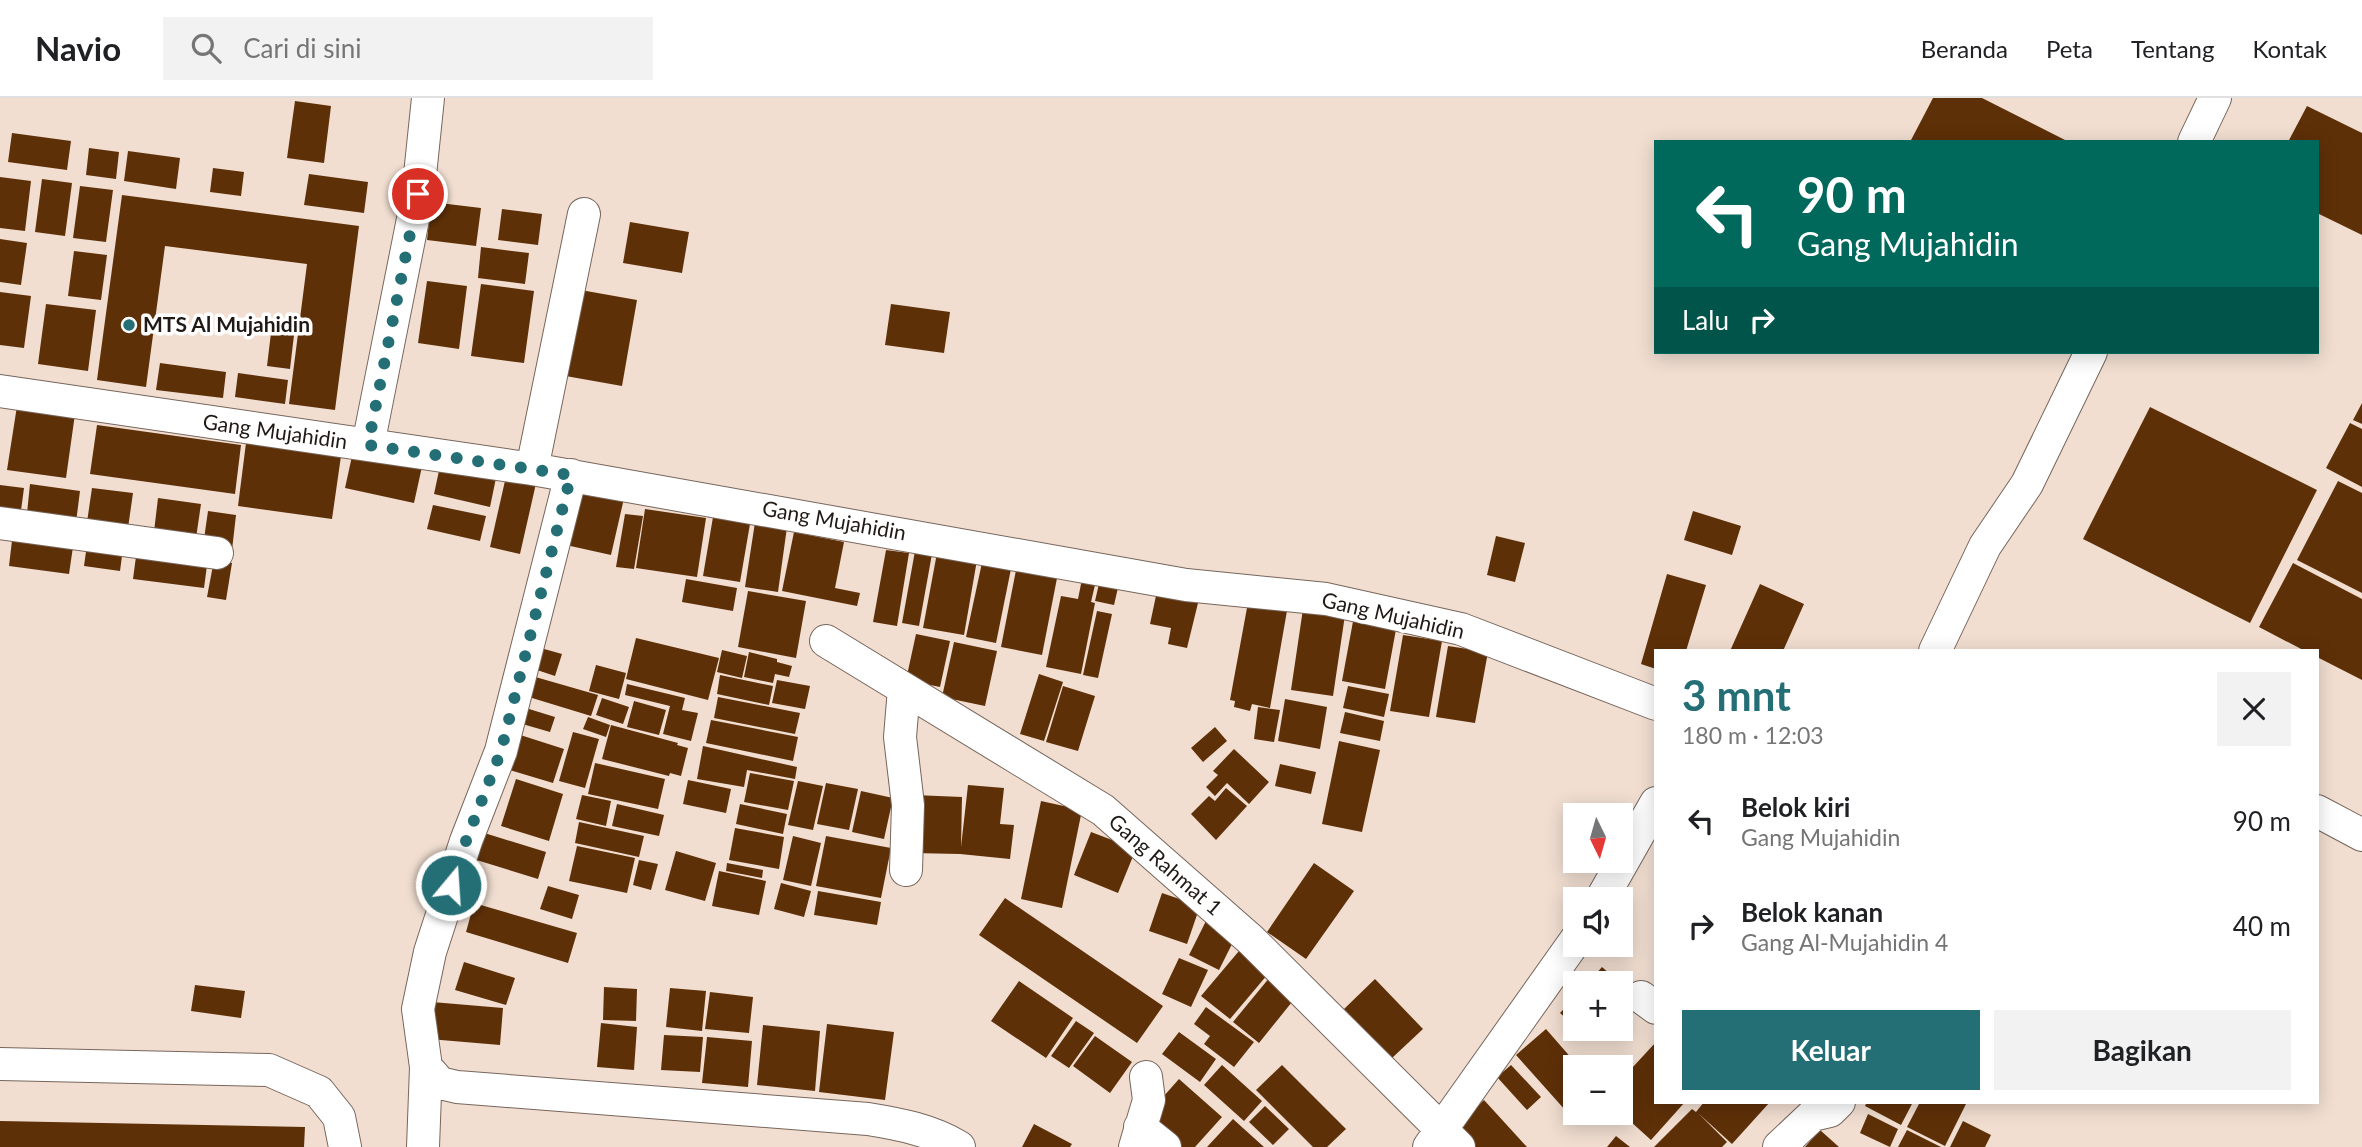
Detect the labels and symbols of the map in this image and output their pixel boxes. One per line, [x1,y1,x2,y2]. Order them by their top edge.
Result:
pin [388,164,448,224]
place label: MTS Al Mujahidin [143,311,310,336]
marker: MTS Al Mujahidin [121,317,137,333]
street label: Gang Mujahidin [201,408,349,453]
street label: Gang Mujahidin [760,495,908,544]
street label: Gang Mujahidin [1320,586,1467,643]
north arrow [1563,803,1633,873]
street label: Gang Rahmat 1 [1104,808,1228,920]
position arrow [414,848,488,922]

